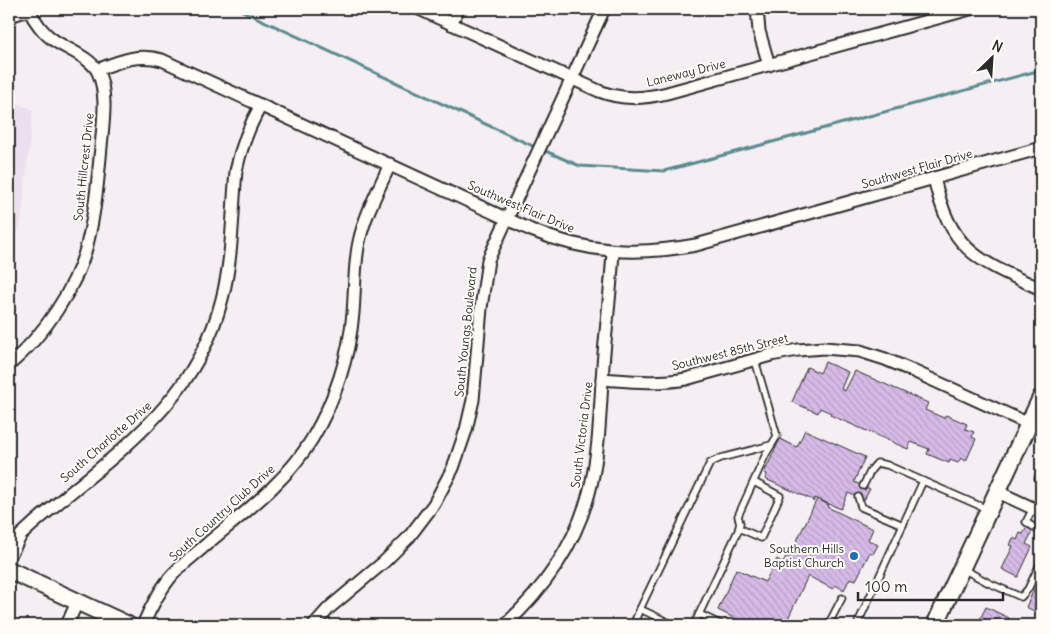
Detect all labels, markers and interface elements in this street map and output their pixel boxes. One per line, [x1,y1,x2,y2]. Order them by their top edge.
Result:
north arrow [968,32,1018,82]
text: N [989,36,1006,56]
street label: Laneway Drive [645,55,727,90]
street label: South Hillcrest Drive [70,112,97,222]
street label: Southwest Flair Drive [860,145,974,192]
street label: Southwest Flair Drive [465,177,577,236]
street label: South Youngs Boulevard [451,266,480,398]
street label: Southwest 85th Street [670,330,790,373]
street label: South Victoria Drive [568,381,595,489]
street label: South Charlotte Drive [57,398,154,485]
street label: South Country Club Drive [166,461,277,564]
place label: Southern Hills Baptist Church [764,541,844,570]
marker: Southern Hills Baptist Church [848,550,860,562]
scale bar [858,569,1002,601]
text: 100 m [865,577,907,596]

